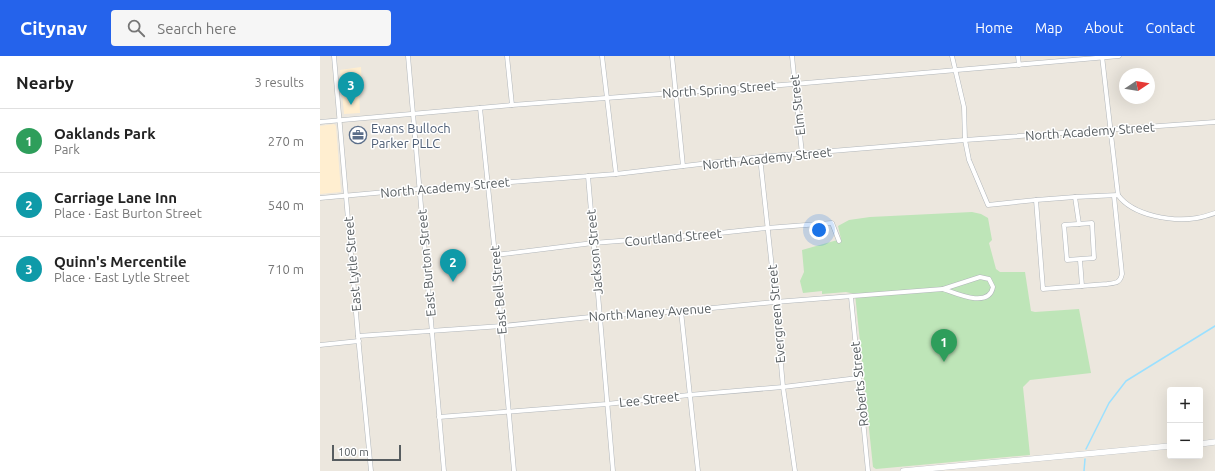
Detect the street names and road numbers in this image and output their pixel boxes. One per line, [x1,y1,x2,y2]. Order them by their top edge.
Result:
street label: Elm Street [787,74,807,136]
street label: North Spring Street [662,78,776,100]
street label: North Academy Street [1025,119,1155,143]
street label: North Academy Street [702,144,832,172]
street label: North Academy Street [380,174,510,200]
street label: East Burton Street [414,209,438,317]
street label: Jackson Street [583,209,605,295]
street label: East Lytle Street [341,216,363,312]
street label: Courtland Street [624,226,722,248]
street label: East Bell Street [487,245,509,335]
street label: Evergreen Street [765,264,787,364]
street label: North Maney Avenue [588,301,712,323]
street label: Roberts Street [848,341,870,427]
street label: Lee Street [618,389,680,409]

